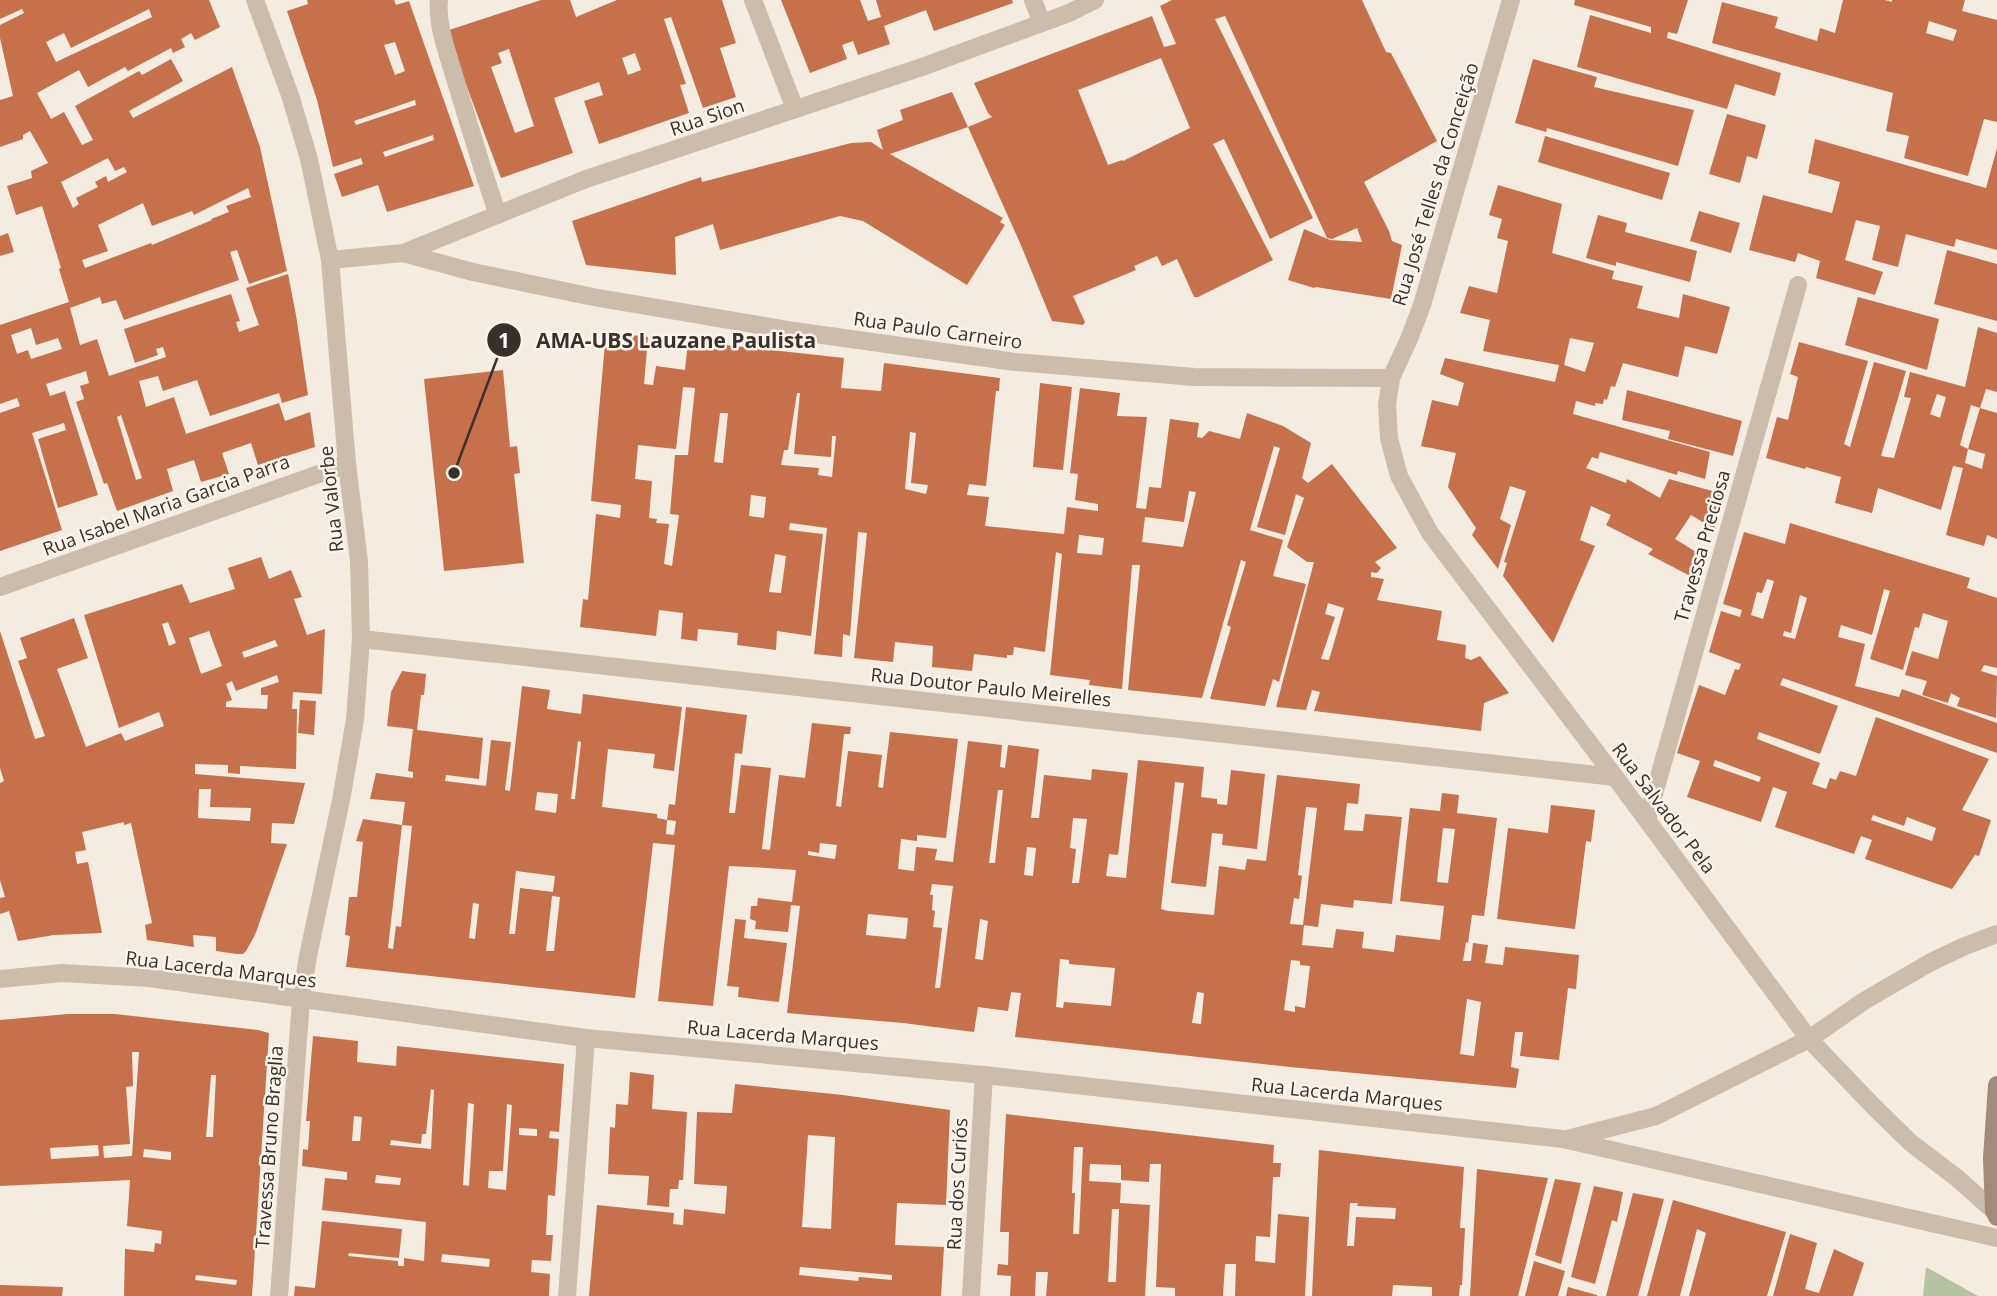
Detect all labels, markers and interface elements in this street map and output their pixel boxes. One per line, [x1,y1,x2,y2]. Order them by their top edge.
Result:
street label: Rua José Telles da Conceição [1386,59,1484,309]
street label: Rua Sion [666,92,748,142]
street label: Rua Paulo Carneiro [852,305,1024,355]
callout: AMA-UBS Lauzane Paulista [487,319,830,361]
text: 1 [498,326,510,354]
text: AMA-UBS Lauzane Paulista [536,326,816,354]
street label: Rua Valorbe [312,444,350,554]
street label: Rua Isabel Maria Garcia Parra [39,448,293,562]
street label: Travessa Preciosa [1668,467,1736,625]
street label: Rua Doutor Paulo Meirelles [869,661,1113,713]
street label: Rua Salvador Pela [1606,737,1722,879]
street label: Rua Lacerda Marques [124,944,318,994]
street label: Rua Lacerda Marques [686,1014,880,1056]
street label: Travessa Bruno Braglia [249,1045,289,1249]
street label: Rua Lacerda Marques [1250,1071,1444,1117]
street label: Rua dos Curiós [941,1117,973,1251]

